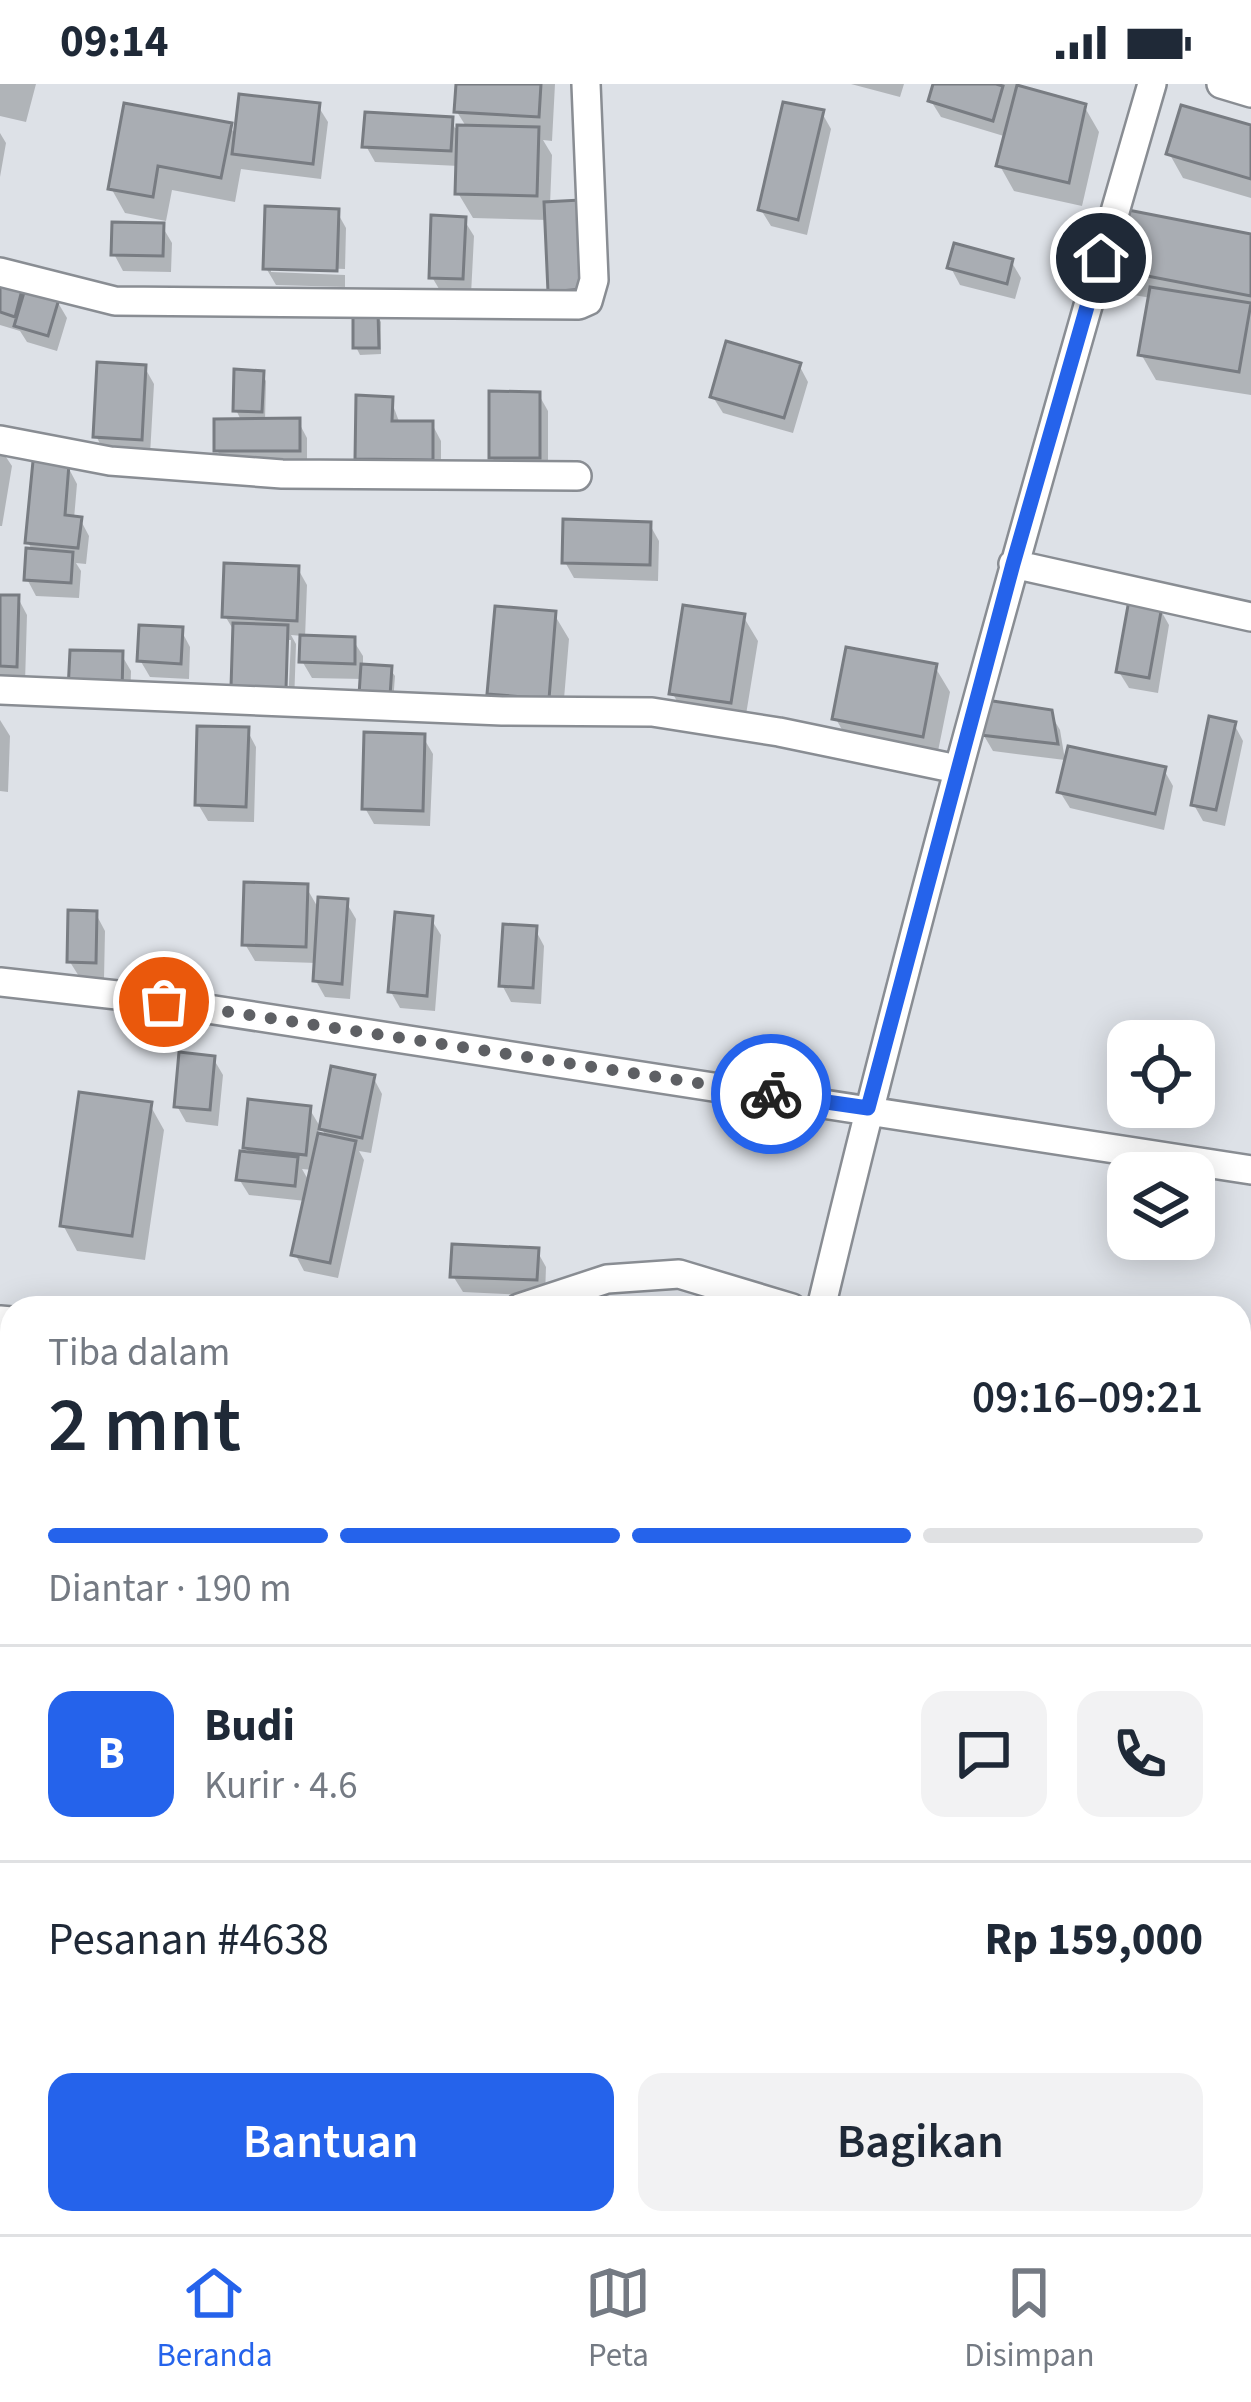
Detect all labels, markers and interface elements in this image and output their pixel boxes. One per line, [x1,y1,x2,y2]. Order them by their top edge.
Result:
text: 09:14 [60,10,169,74]
pin [1050,207,1152,309]
icon: home [1068,225,1134,291]
pin [113,951,215,1053]
icon: bag [131,969,197,1035]
map controls [1107,1020,1215,1260]
button: locate [1107,1020,1215,1128]
courier [711,1034,831,1154]
icon: bike [738,1061,804,1127]
button: layers [1107,1152,1215,1260]
text: Tiba dalam [48,1325,230,1381]
text: 09:16–09:21 [972,1366,1203,1430]
text: 2 mnt [48,1370,241,1481]
text: Diantar · 190 m [48,1561,292,1617]
button: chat [921,1691,1047,1817]
button: phone [1077,1691,1203,1817]
text: Budi [204,1694,295,1758]
text: B [97,1722,125,1786]
text: Kurir · 4.6 [204,1758,358,1814]
text: Pesanan #4638 [48,1908,329,1972]
text: Rp 159,000 [985,1908,1203,1972]
button: Bantuan [48,2073,614,2211]
button: Bagikan [638,2073,1203,2211]
tab: Beranda [156,2260,273,2379]
tab: Peta [585,2260,651,2379]
tab: Disimpan [964,2260,1095,2379]

